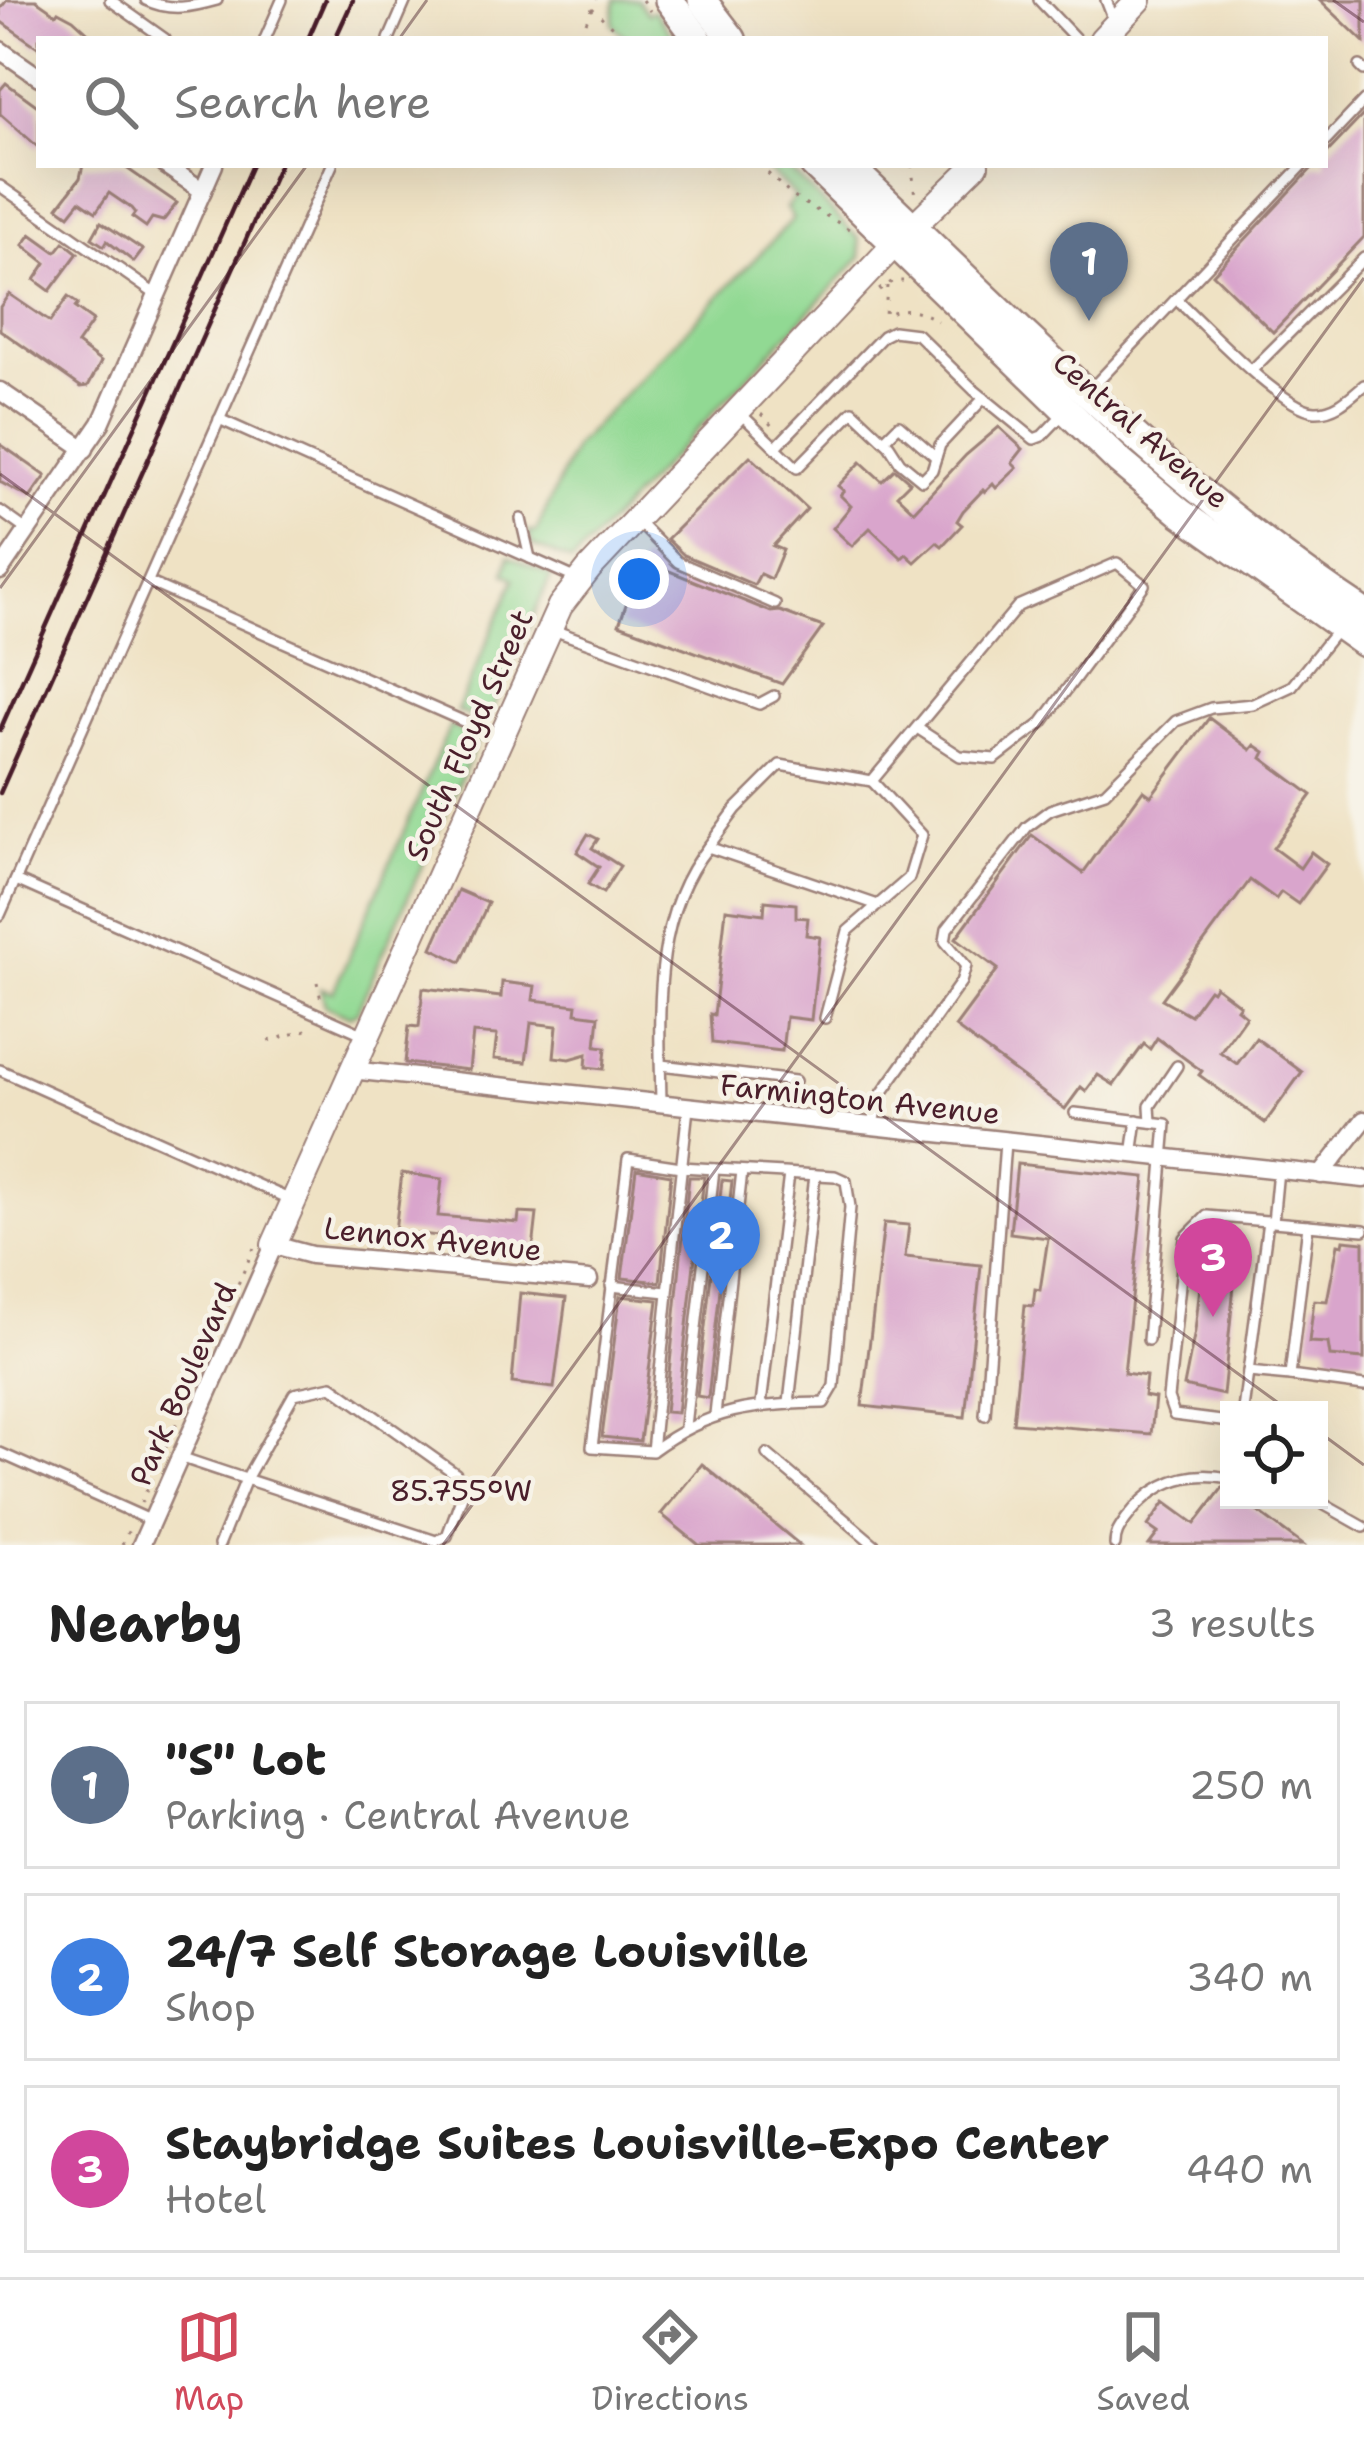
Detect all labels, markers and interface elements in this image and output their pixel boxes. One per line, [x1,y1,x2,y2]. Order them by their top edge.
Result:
search box [36,36,1328,168]
icon: search [78,69,144,135]
text: Search here [174,72,431,132]
pin: 1 [1050,222,1128,321]
street label: Central Avenue [1044,342,1238,518]
your location [609,549,669,609]
street label: South Floyd Street [395,603,543,867]
street label: Farmington Avenue [718,1064,1002,1134]
pin: 2 [682,1196,760,1295]
street label: Lennox Avenue [322,1207,544,1271]
pin: 3 [1174,1218,1252,1317]
street label: Park Boulevard [120,1276,246,1492]
map controls [1220,1401,1328,1509]
button: locate [1220,1401,1328,1509]
text: 85.755°W [390,1470,532,1511]
text: Nearby [48,1589,243,1657]
text: 3 results [1149,1597,1316,1649]
text: "S" Lot [165,1729,326,1789]
text: 1 [81,1759,99,1811]
text: 250 m [1189,1759,1313,1811]
text: Parking · Central Avenue [165,1789,631,1841]
text: 24/7 Self Storage Louisville [165,1921,809,1981]
text: 2 [76,1951,104,2003]
text: 340 m [1186,1951,1313,2003]
text: Shop [165,1981,256,2033]
text: Staybridge Suites Louisville-Expo Center [165,2113,1110,2173]
text: 3 [76,2143,104,2195]
text: 440 m [1186,2143,1313,2195]
text: Hotel [165,2173,266,2225]
tab: Map [174,2304,244,2421]
tab: Directions [592,2304,749,2421]
tab: Saved [1097,2304,1190,2421]

